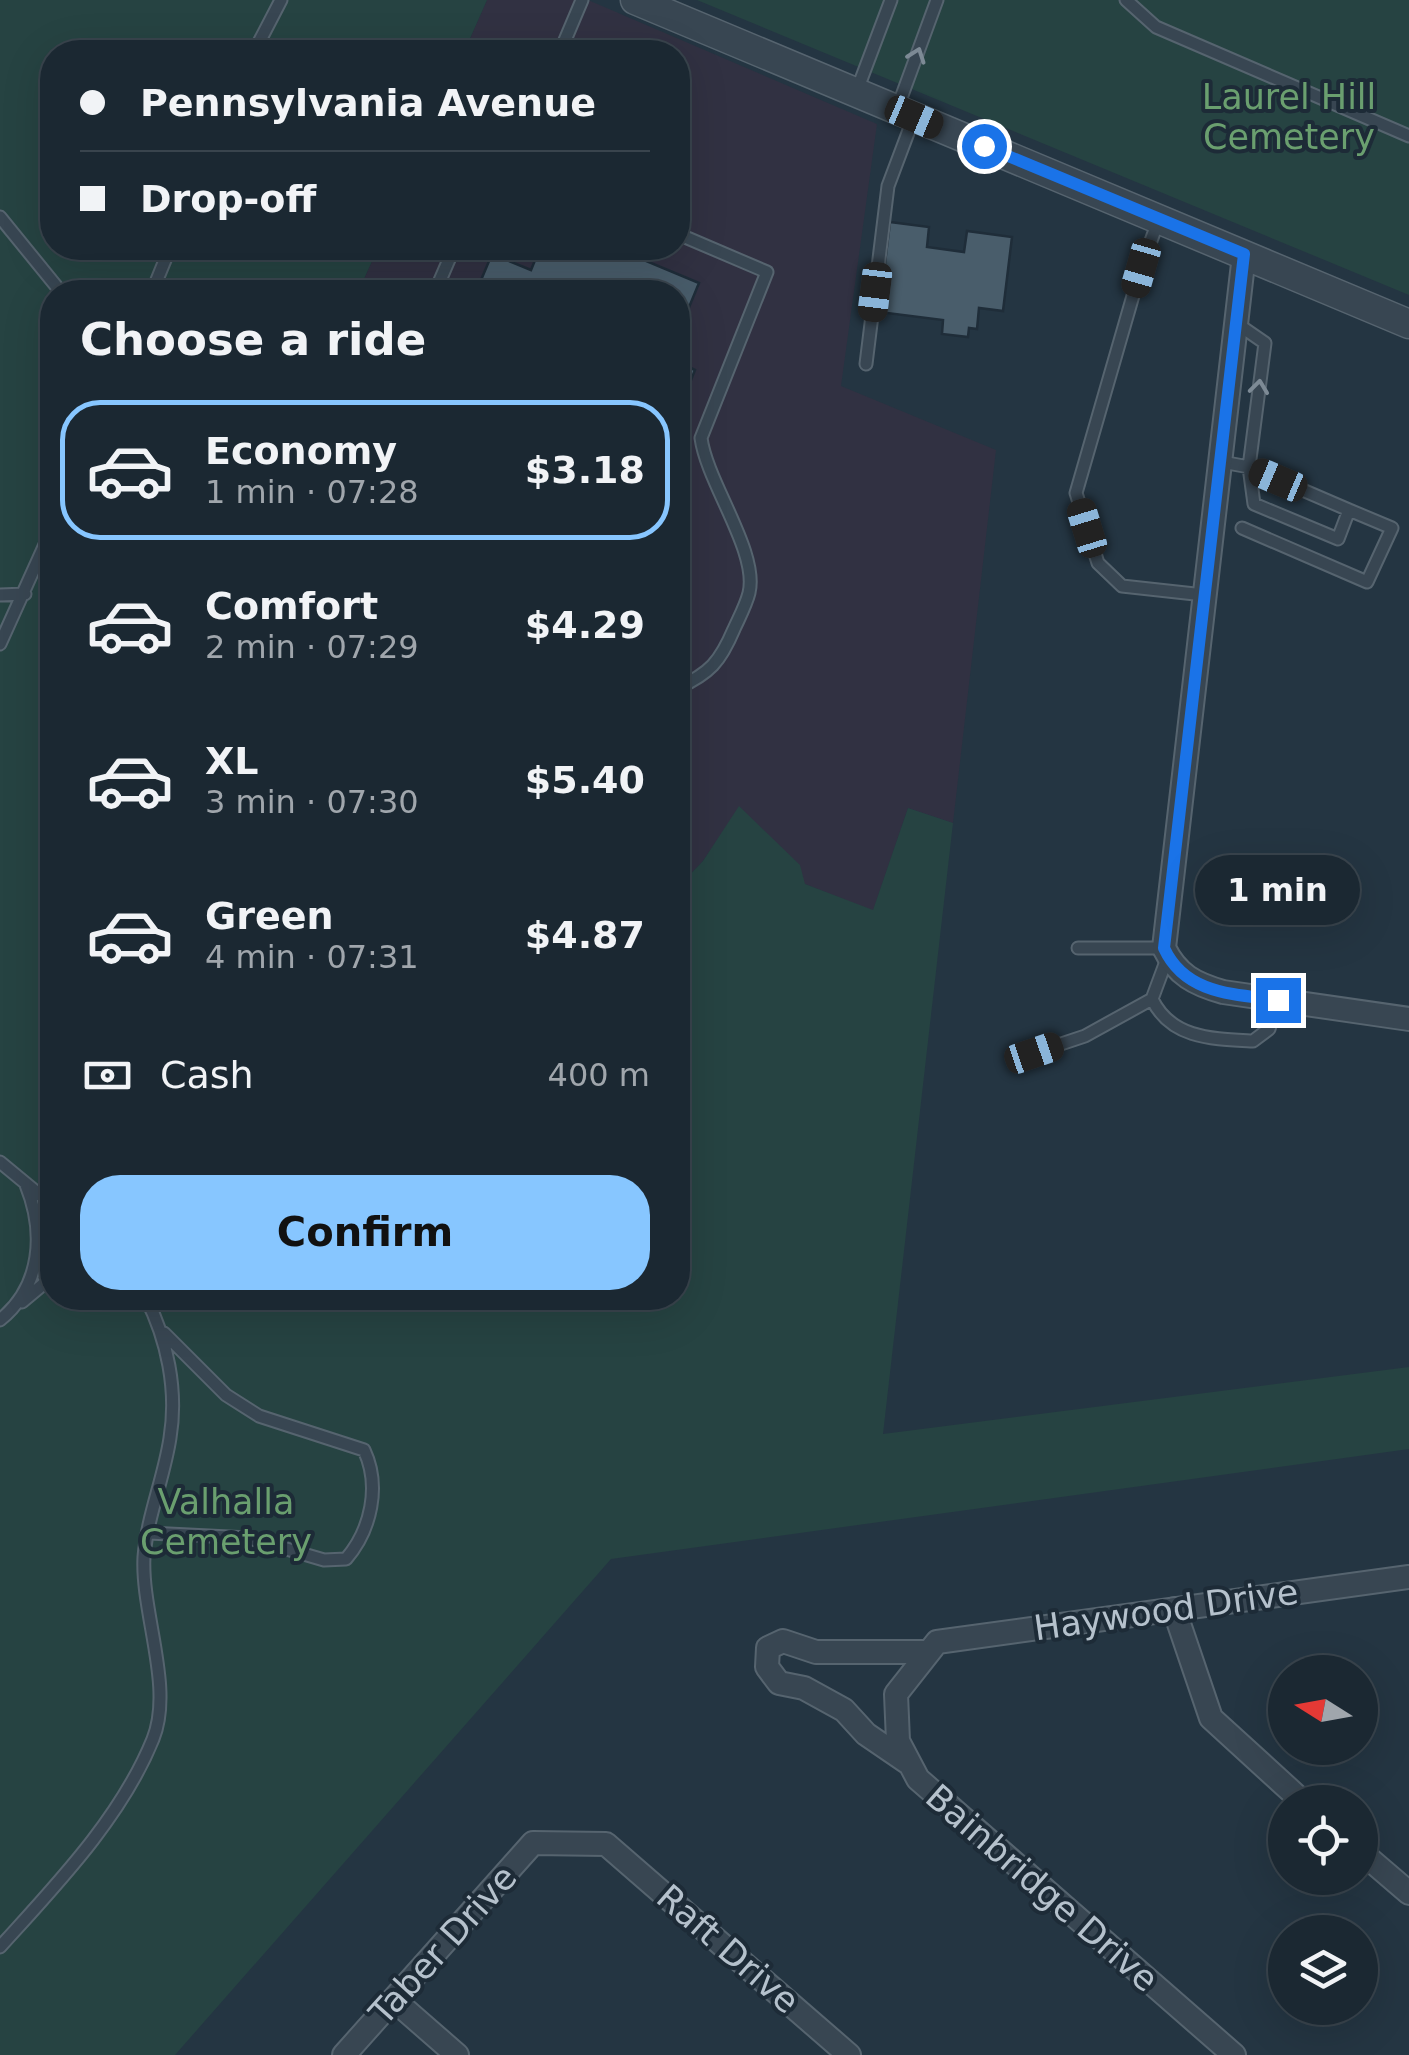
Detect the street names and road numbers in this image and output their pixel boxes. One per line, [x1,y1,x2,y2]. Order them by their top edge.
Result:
street label: Haywood Drive [1031,1572,1301,1648]
street label: Bainbridge Drive [918,1776,1166,2000]
street label: Taber Drive [361,1857,525,2033]
street label: Raft Drive [649,1877,807,2021]

